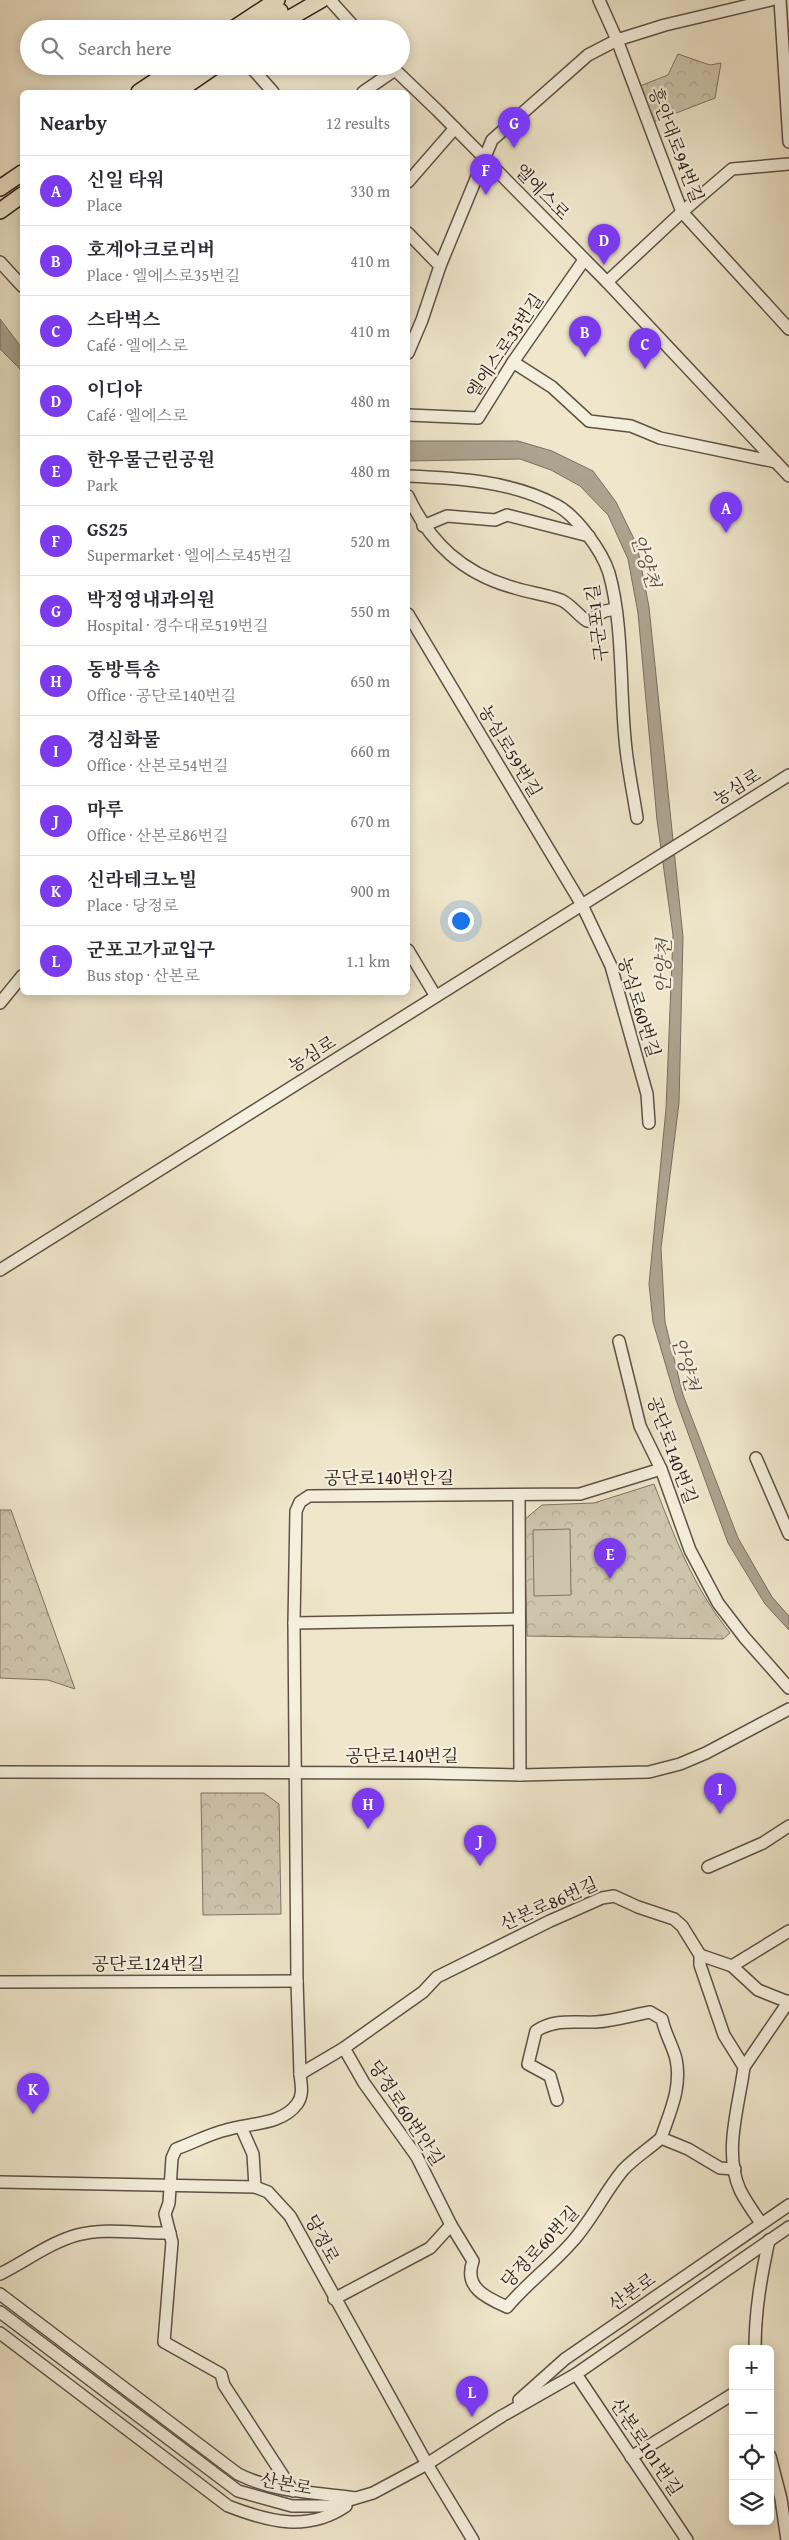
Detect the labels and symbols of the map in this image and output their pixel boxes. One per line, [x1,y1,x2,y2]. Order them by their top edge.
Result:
street label: 흥안대로94번길 [642,83,711,206]
pin: G [498,107,530,148]
pin: F [470,154,502,195]
street label: 엘에스로 [508,157,576,226]
pin: D [588,224,620,265]
street label: 엘에스로35번길 [459,288,550,404]
pin: B [569,316,601,357]
pin: C [629,328,661,369]
pin: A [710,492,742,533]
water label: 안양천 [624,530,668,593]
street label: 구군포1길 [578,583,615,664]
street label: 농심로59번길 [472,699,549,802]
street label: 농심로 [707,761,766,812]
your location [448,908,474,934]
water label: 안양천 [649,937,678,994]
street label: 농심로60번길 [611,953,668,1061]
street label: 농심로 [282,1028,341,1079]
water label: 안양천 [665,1334,707,1396]
street label: 공단로140번길 [640,1392,704,1508]
street label: 공단로140번안길 [324,1464,454,1491]
pin: E [594,1538,626,1579]
street label: 공단로140번길 [346,1742,458,1769]
pin: I [704,1773,736,1814]
pin: H [352,1788,384,1829]
pin: J [464,1825,496,1866]
street label: 산본로86번길 [496,1870,602,1937]
street label: 공단로124번길 [92,1950,204,1977]
street label: 당정로60번안길 [362,2054,451,2171]
pin: K [17,2073,49,2114]
street label: 당정로60번길 [494,2199,585,2294]
street label: 당정로 [298,2209,347,2268]
street label: 산본로 [603,2266,661,2318]
pin: L [456,2376,488,2417]
street label: 산본로101번길 [604,2392,689,2501]
street label: 산본로 [258,2465,314,2502]

